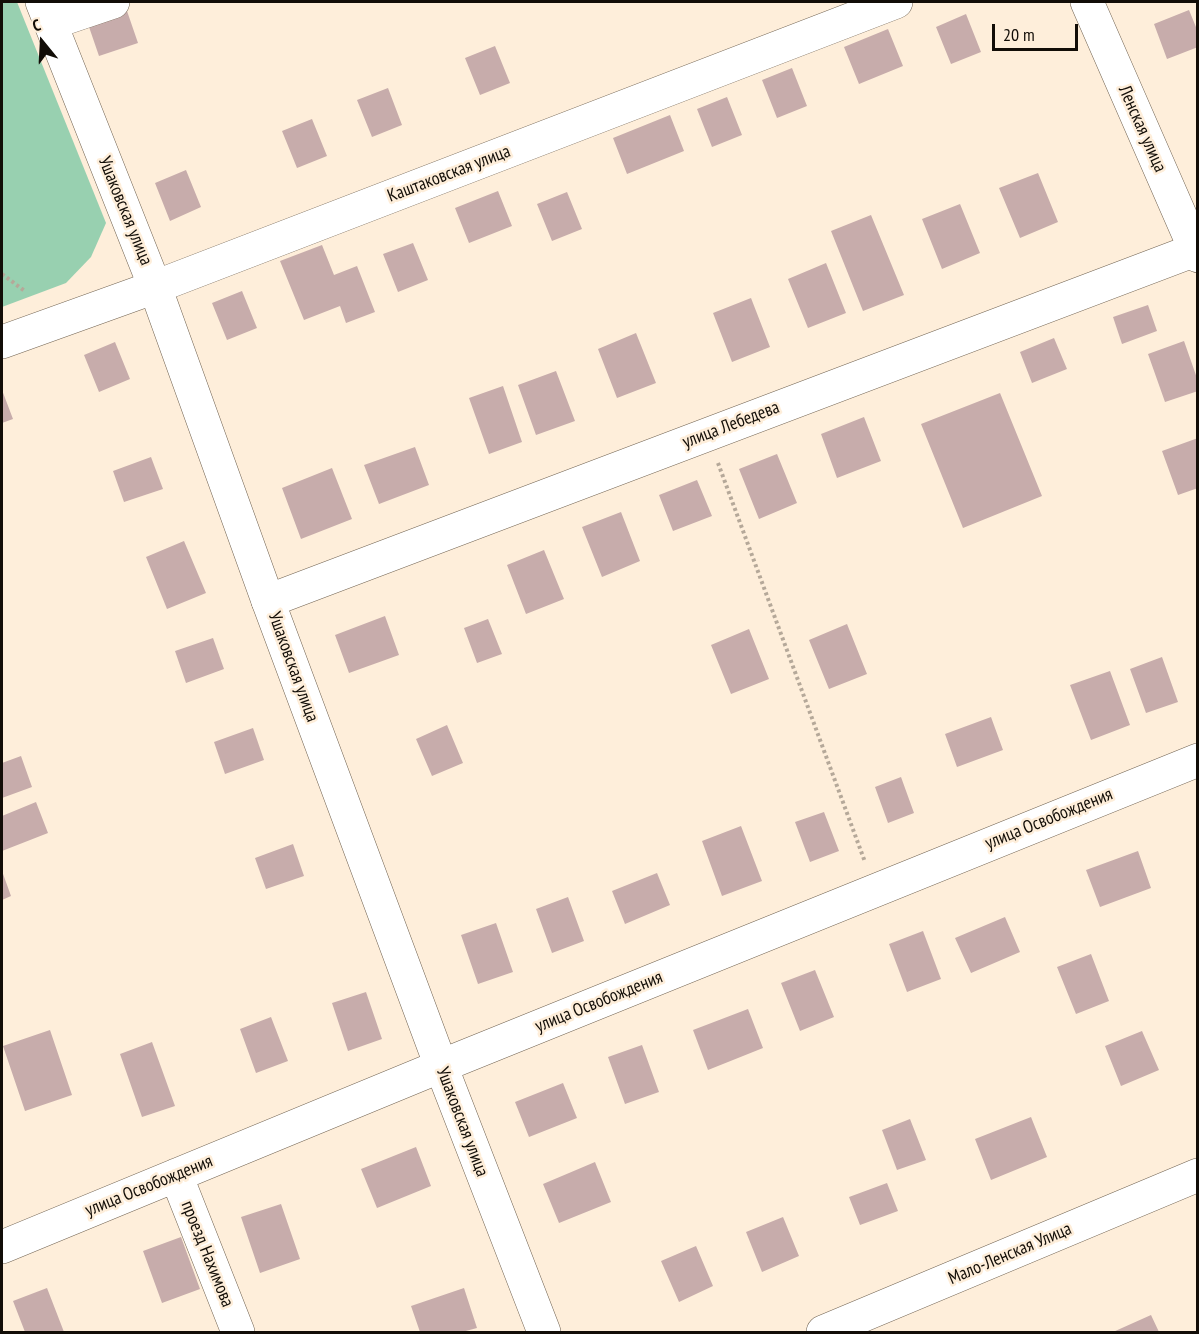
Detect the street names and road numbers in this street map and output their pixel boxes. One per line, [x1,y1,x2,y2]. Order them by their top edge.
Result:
street label: Ленская улица [1113,82,1171,176]
street label: Каштаковская улица [385,141,513,207]
street label: Ушаковская улица [93,153,157,269]
street label: улица Лебедева [680,397,782,453]
street label: Ушаковская улица [263,609,323,725]
street label: улица Освобождения [982,784,1116,854]
street label: улица Освобождения [532,967,666,1037]
street label: Ушаковская улица [431,1064,493,1180]
street label: улица Освобождения [82,1151,216,1221]
street label: проезд Нахимова [176,1198,238,1310]
street label: Мало-Ленская Улица [945,1218,1075,1290]

